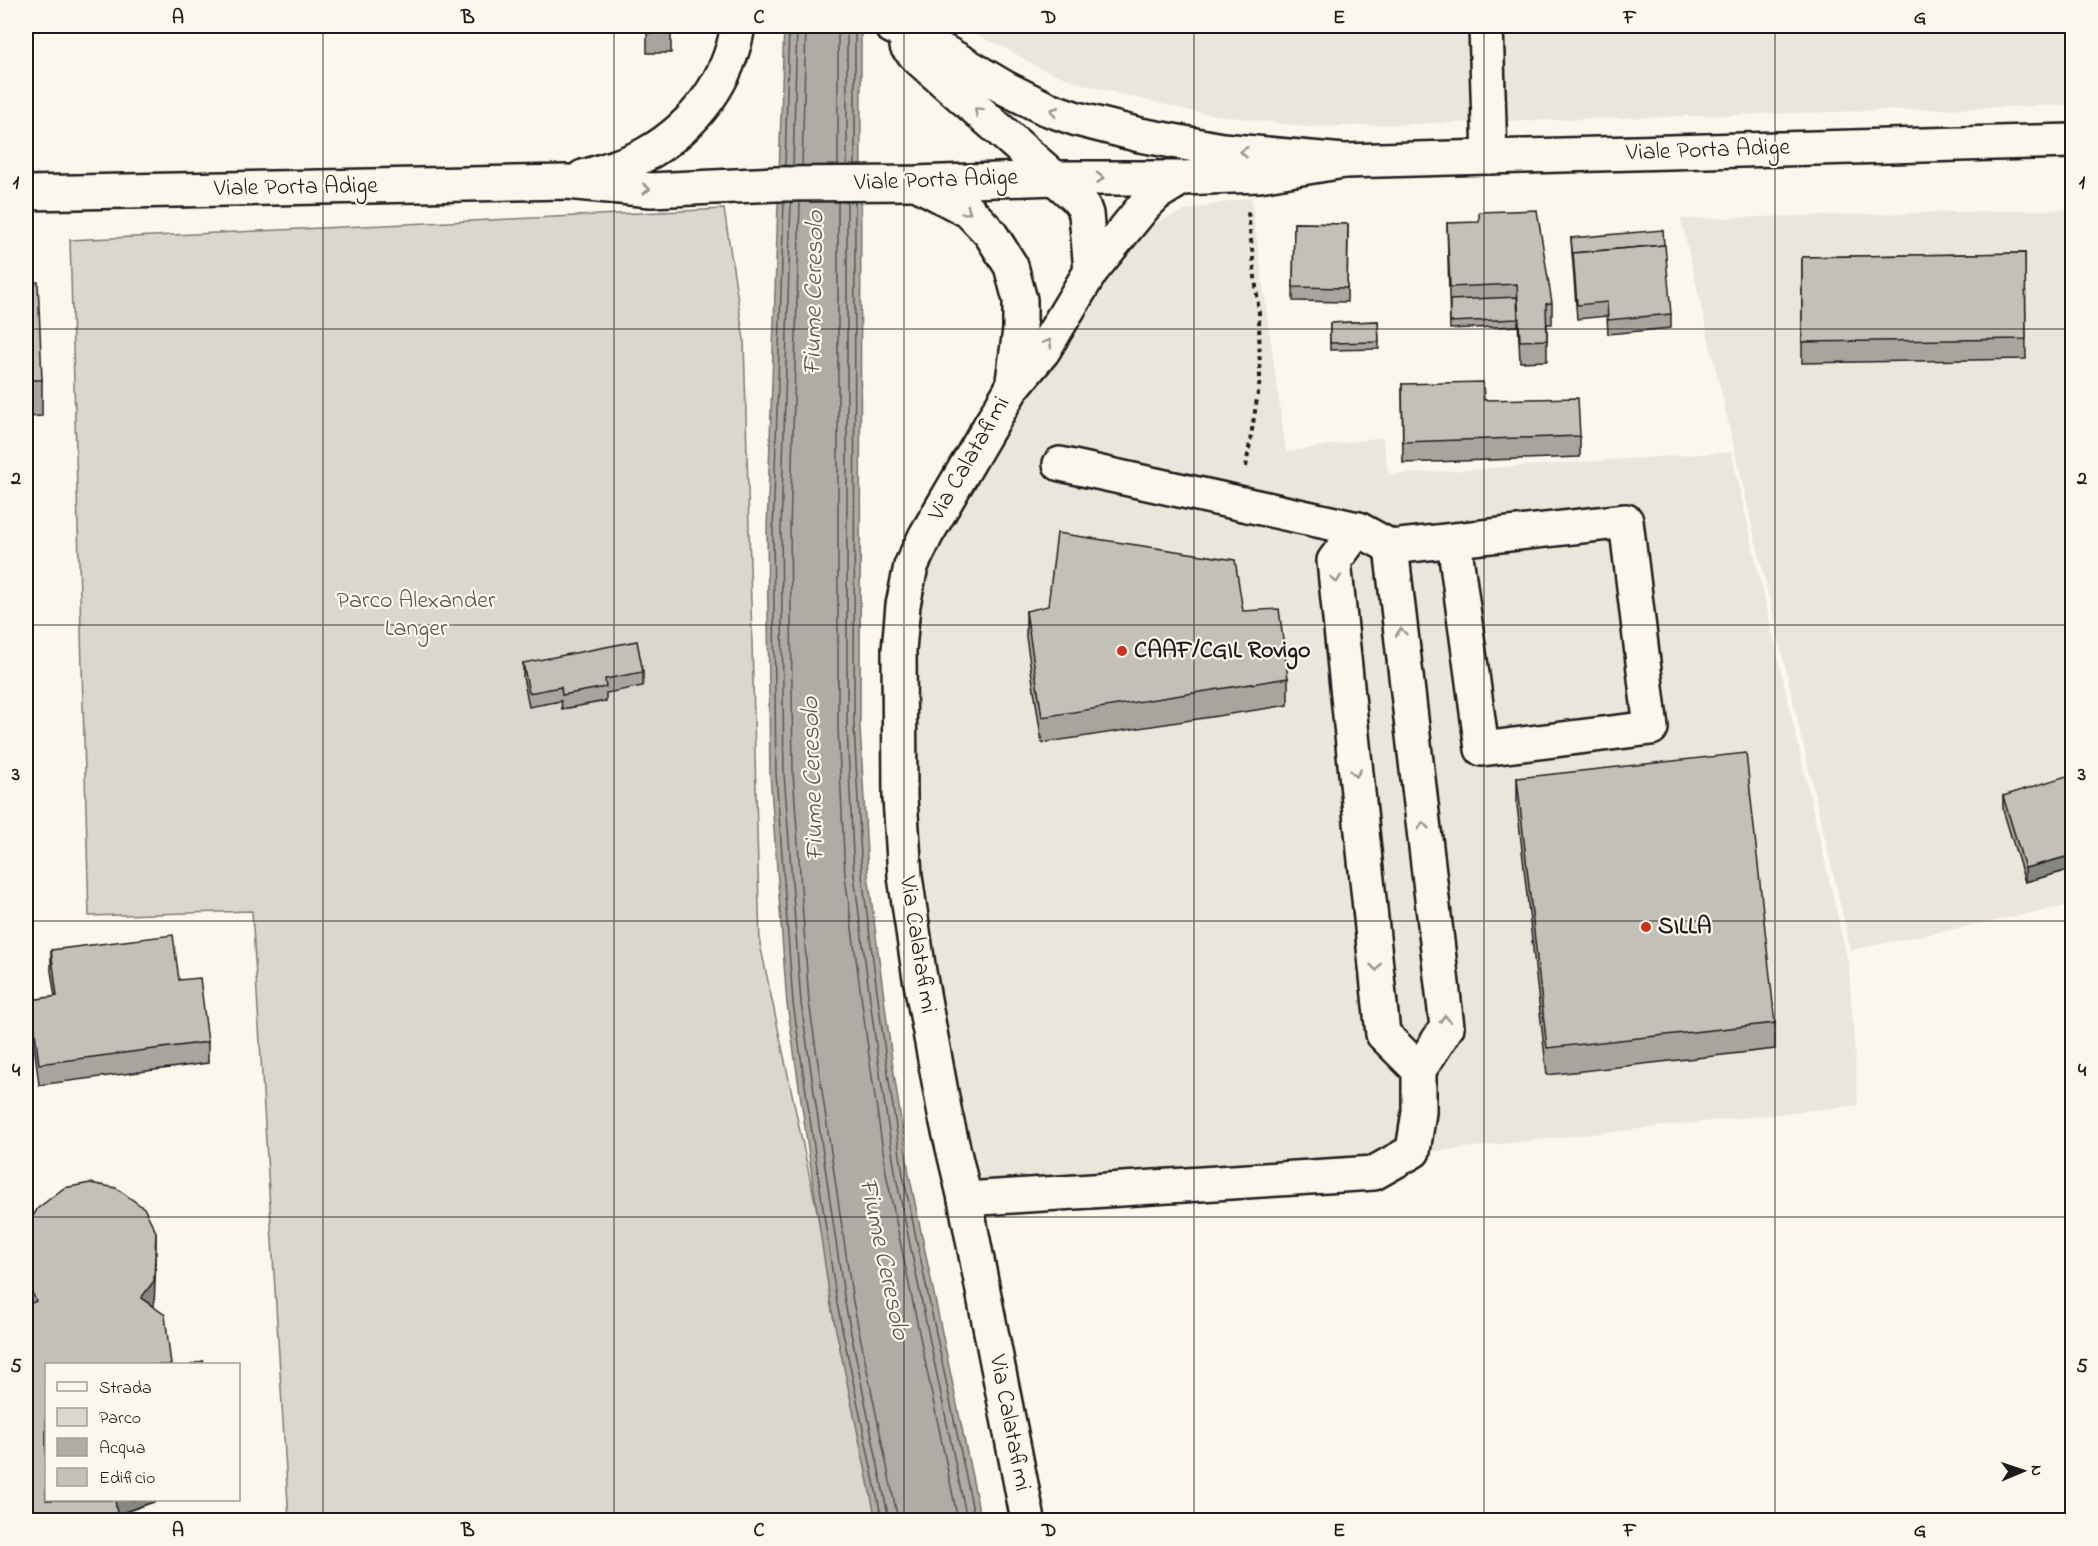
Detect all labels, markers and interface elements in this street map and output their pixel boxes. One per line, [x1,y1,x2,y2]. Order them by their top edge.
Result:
text: A [172,4,184,33]
text: B [460,4,475,33]
text: C [754,4,765,33]
text: D [1041,4,1056,33]
text: E [1333,4,1345,33]
text: F [1623,4,1637,33]
text: G [1914,4,1927,33]
one-way arrow [1049,106,1060,119]
one-way arrow [974,107,985,118]
street label: Viale Porta Adige [1624,131,1791,171]
one-way arrow [1240,146,1249,159]
street label: Viale Porta Adige [852,161,1019,201]
text: 1 [13,169,20,198]
street label: Viale Porta Adige [213,169,379,207]
text: 1 [2079,169,2086,198]
one-way arrow [1096,172,1105,184]
one-way arrow [642,182,651,195]
one-way arrow [960,204,971,215]
water label: Fiume Ceresolo [795,209,835,375]
one-way arrow [1041,339,1053,349]
street label: Via Calatafimi [920,390,1020,529]
text: 2 [10,465,21,494]
text: 2 [2076,465,2087,494]
one-way arrow [1329,574,1342,583]
park label: Parco Alexander Langer [337,584,496,647]
one-way arrow [1395,628,1408,637]
place label: CAAF/CGIL Rovigo [1134,634,1310,670]
marker: CAAF/CGIL Rovigo [1115,644,1129,658]
water label: Fiume Ceresolo [792,695,836,862]
text: 3 [11,761,20,790]
text: 3 [2077,761,2086,790]
one-way arrow [1349,768,1362,777]
one-way arrow [1418,821,1430,830]
street label: Via Calatafimi [889,873,945,1016]
place label: SILLA [1658,910,1712,945]
marker: SILLA [1639,920,1653,934]
one-way arrow [1369,962,1382,971]
one-way arrow [1439,1015,1451,1024]
text: 4 [12,1057,21,1086]
text: 4 [2078,1057,2087,1086]
water label: Fiume Ceresolo [847,1175,919,1345]
street label: Via Calatafimi [978,1351,1039,1494]
text: 5 [10,1353,22,1382]
text: 5 [2076,1353,2088,1382]
legend [45,1363,240,1501]
text: Strada [99,1376,152,1402]
text: Parco [99,1406,141,1432]
text: Acqua [99,1436,146,1462]
north arrow [1993,1441,2053,1501]
text: N [2024,1465,2048,1477]
text: Edificio [99,1466,155,1492]
text: A [172,1517,184,1546]
text: B [460,1517,475,1546]
text: C [754,1517,765,1546]
text: D [1041,1517,1056,1546]
text: E [1333,1517,1345,1546]
text: F [1623,1517,1637,1546]
text: G [1914,1517,1927,1546]

